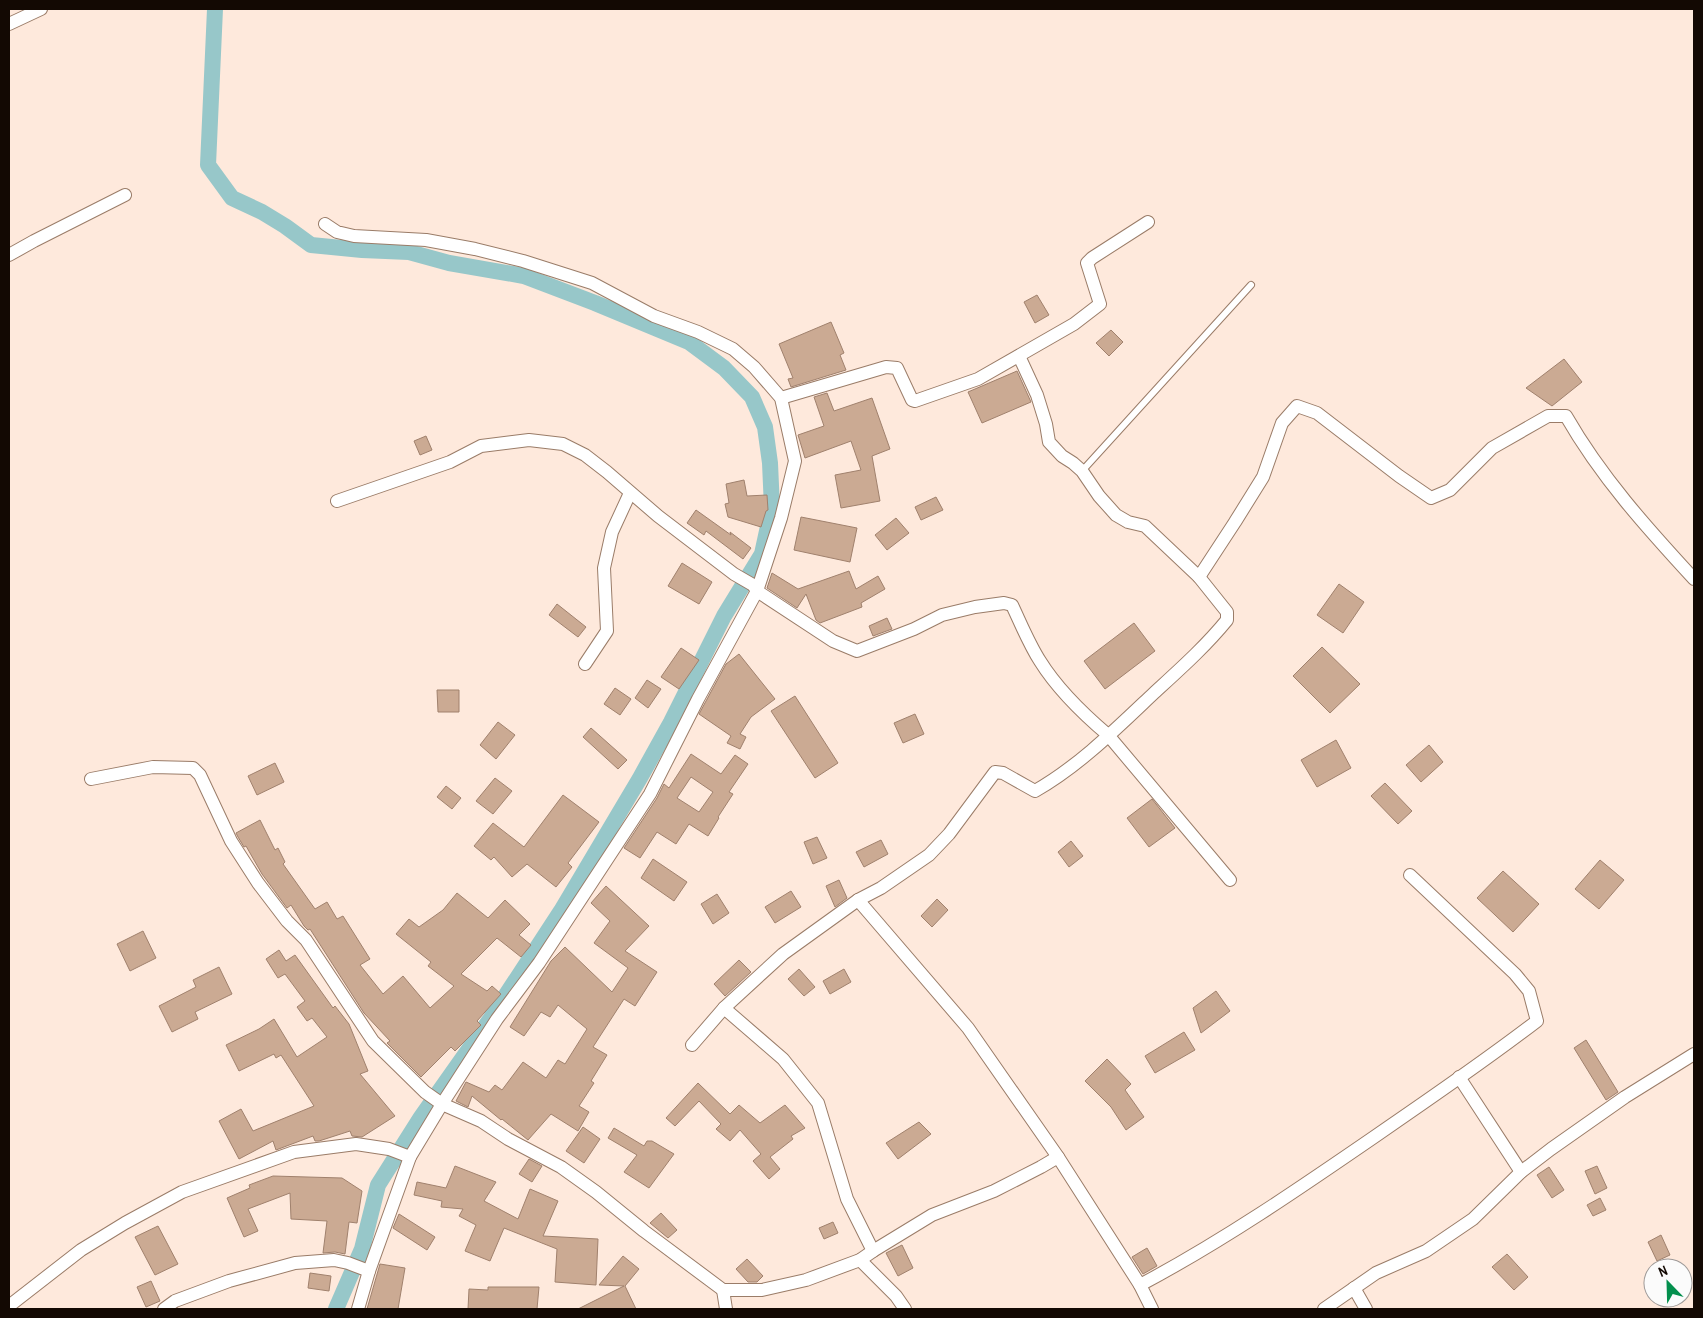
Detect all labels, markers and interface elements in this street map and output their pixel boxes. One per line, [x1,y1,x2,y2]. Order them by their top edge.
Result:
north arrow [1643,1258,1693,1308]
text: N [1656,1261,1670,1281]

